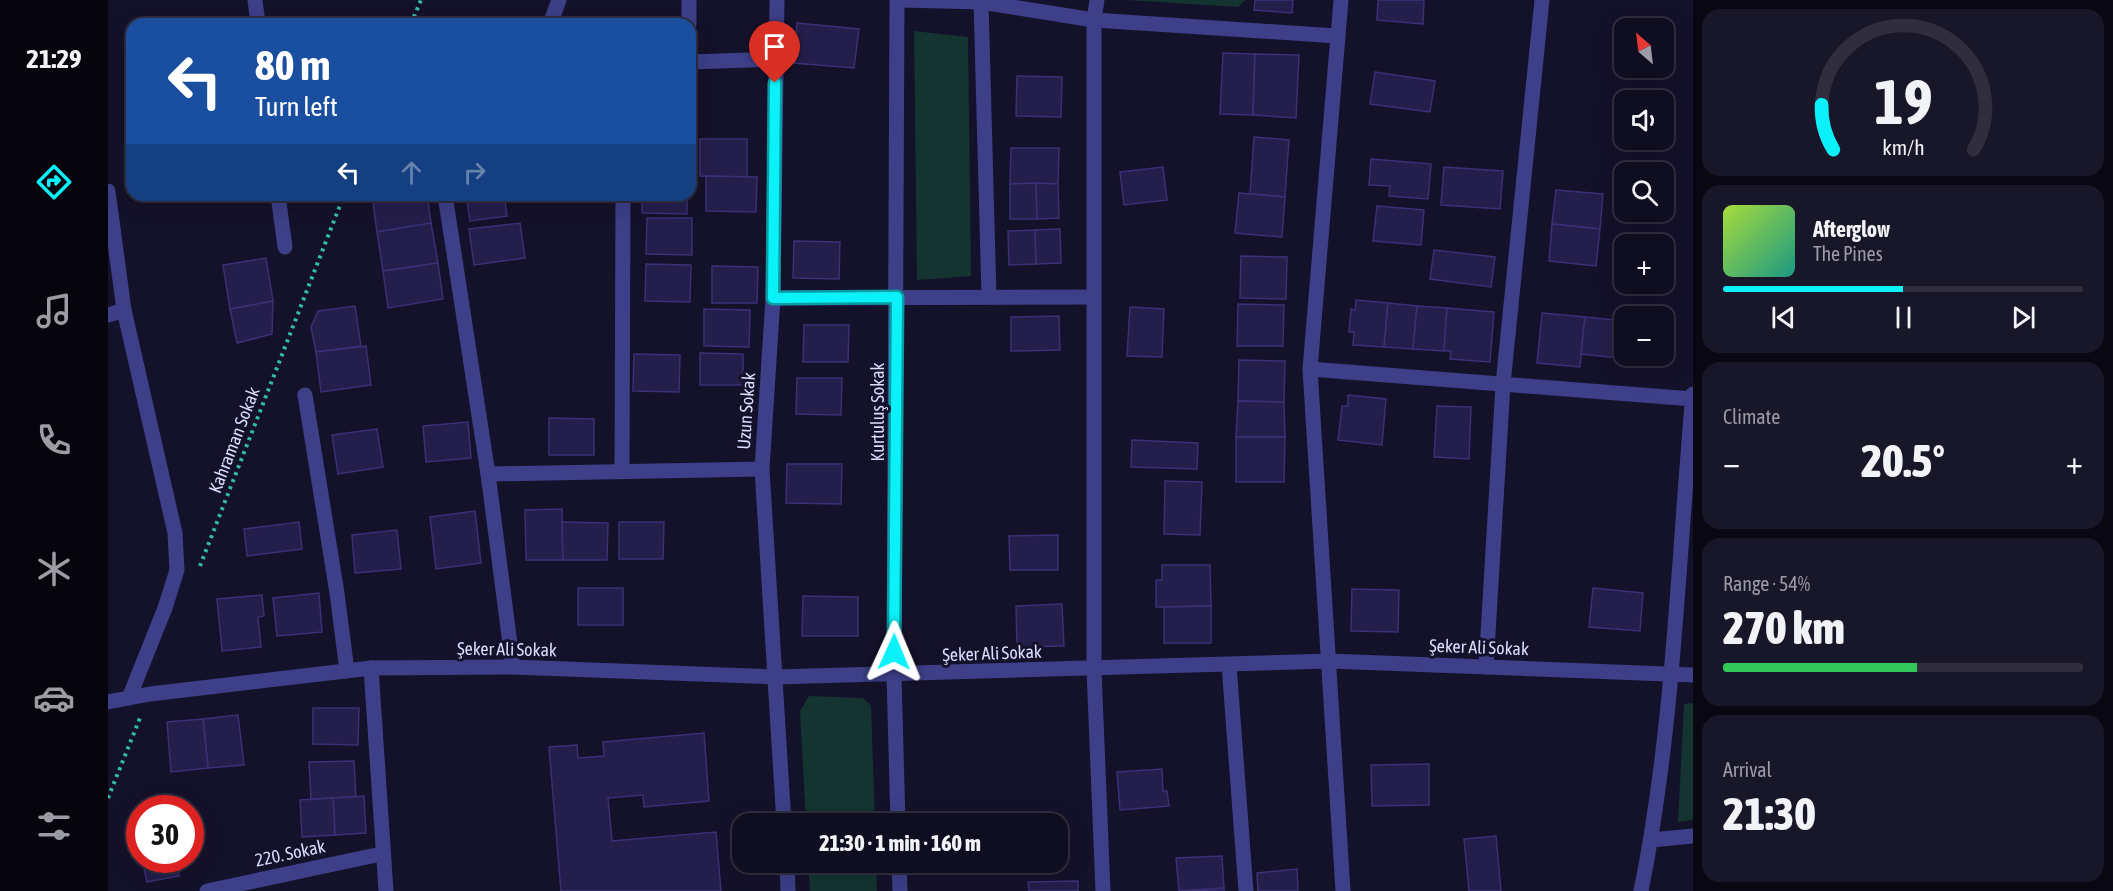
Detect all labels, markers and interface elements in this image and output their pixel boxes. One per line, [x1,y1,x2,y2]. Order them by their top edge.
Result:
north arrow [1614,18,1674,78]
map controls [1614,18,1674,366]
pin [749,21,800,83]
icon: arrive [758,30,791,63]
text: 80 m [255,41,330,89]
icon: left [156,42,234,120]
text: 21:29 [26,43,82,74]
text: 19 [1874,66,1932,137]
button: sound [1614,90,1674,150]
text: Turn left [255,91,338,122]
text: km/h [1882,135,1924,160]
icon: left [332,156,365,189]
icon: ahead [395,156,428,189]
icon: right [458,156,491,189]
icon: directions [33,161,75,203]
button: search [1614,162,1674,222]
text: Afterglow [1813,216,1890,242]
button: + [1614,234,1674,294]
text: The Pines [1813,242,1883,265]
icon: music [33,290,75,332]
icon: previous [1767,301,1800,334]
icon: pause [1887,301,1920,334]
icon: next [2007,301,2040,334]
button: − [1614,306,1674,366]
street label: Kurtuluş Sokak [867,362,888,461]
street label: Uzun Sokak [733,372,759,450]
street label: Kahraman Sokak [204,384,264,496]
text: Climate [1723,405,1780,428]
icon: phone [33,419,75,461]
text: 20.5° [1861,435,1945,487]
text: − [1723,443,1740,481]
text: + [2066,443,2083,481]
icon: climate [33,548,75,590]
text: Range · 54% [1723,572,1810,595]
text: 270 km [1723,602,1845,654]
position arrow [862,620,926,684]
street label: Şeker Ali Sokak [1429,635,1529,659]
street label: Şeker Ali Sokak [457,638,557,660]
street label: Şeker Ali Sokak [942,641,1042,665]
icon: car [33,677,75,719]
text: Arrival [1723,758,1772,781]
text: 21:30 [1723,788,1816,840]
speed limit sign: 30 [126,795,204,873]
icon: filters [33,805,75,847]
text: 21:30 · 1 min · 160 m [819,830,981,856]
street label: 220. Sokak [253,835,327,871]

